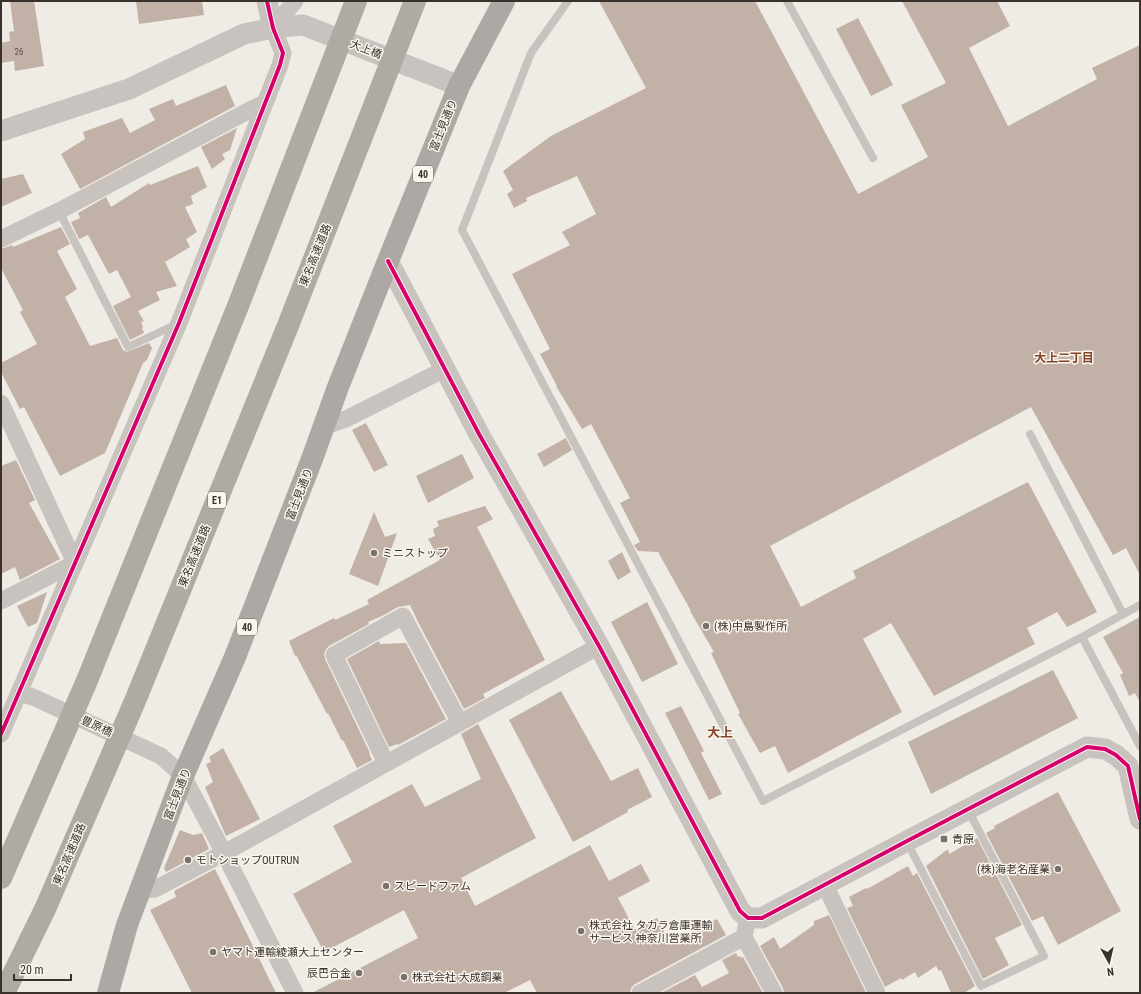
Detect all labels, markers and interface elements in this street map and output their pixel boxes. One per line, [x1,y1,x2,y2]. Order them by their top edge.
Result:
street label: 大上橋 [348,37,384,61]
house number: 26 [15,47,23,57]
street label: 富士見通り [427,97,460,153]
road number: 40 [413,166,433,182]
street label: 東名高速道路 [297,222,334,288]
district label: 大上二丁目 [1034,351,1094,365]
street label: 富士見通り [284,466,315,522]
road number: E1 [208,492,226,508]
street label: 東名高速道路 [176,523,213,589]
place label: ミニストップ [382,547,448,560]
marker: ミニストップ [369,548,379,558]
road number: 40 [237,619,257,635]
place label: (株)中島製作所 [714,620,788,633]
marker: (株)中島製作所 [701,621,711,631]
street label: 豊原橋 [79,714,114,739]
district label: 大上 [707,725,733,740]
street label: 富士見通り [162,766,193,822]
street label: 東名高速道路 [51,821,88,887]
place label: 青原 [952,833,974,846]
marker: 青原 [939,834,949,844]
place label: モトショップOUTRUN [196,854,299,867]
marker: モトショップOUTRUN [183,855,193,865]
place label: (株)海老名産業 [977,863,1050,876]
marker: (株)海老名産業 [1053,864,1063,874]
place label: スピードファム [394,880,471,893]
marker: スピードファム [381,881,391,891]
place label: 株式会社 タカラ倉庫運輸 サービス 神奈川営業所 [589,919,713,945]
marker: 株式会社 タカラ倉庫運輸 サービス 神奈川営業所 [576,926,586,936]
north arrow [1089,942,1129,982]
place label: ヤマト運輸綾瀬大上センター [221,946,364,959]
marker: ヤマト運輸綾瀬大上センター [208,947,218,957]
scale bar [14,956,71,982]
text: 20 m [20,963,44,977]
text: N [1106,965,1115,978]
place label: 辰巴合金 [307,967,351,980]
marker: 辰巴合金 [354,968,364,978]
place label: 株式会社 大成鋼業 [412,971,503,984]
marker: 株式会社 大成鋼業 [399,972,409,982]

